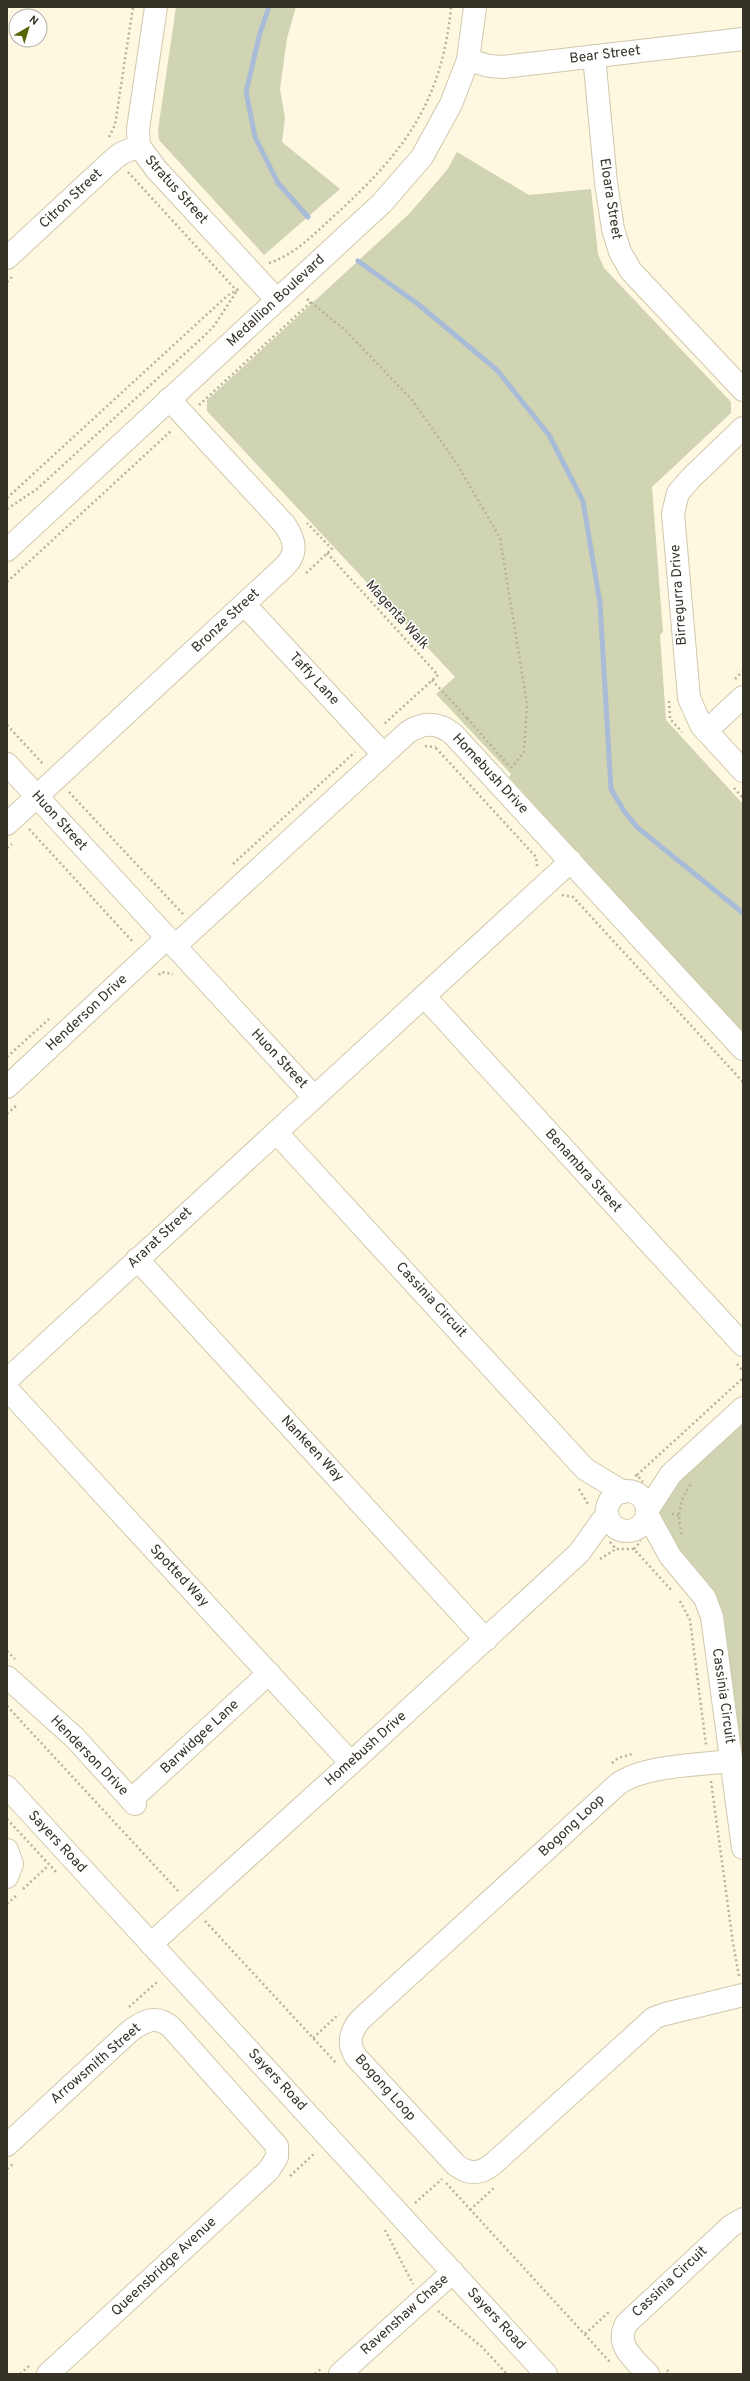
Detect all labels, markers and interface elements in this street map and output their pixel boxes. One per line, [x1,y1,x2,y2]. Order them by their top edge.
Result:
north arrow [8,8,48,48]
text: N [26,13,41,29]
street label: Bear Street [568,42,642,68]
street label: Stratus Street [141,152,211,228]
street label: Eloara Street [595,157,625,241]
street label: Citron Street [36,166,106,232]
street label: Medallion Boulevard [224,251,328,351]
street label: Birregurra Drive [667,544,691,646]
street label: Magenta Walk [362,577,432,653]
street label: Bronze Street [189,585,263,657]
street label: Taffy Lane [285,649,343,709]
street label: Homebush Drive [448,730,532,818]
street label: Huon Street [28,787,90,855]
street label: Henderson Drive [43,971,131,1055]
street label: Huon Street [247,1026,311,1092]
street label: Benambra Street [541,1126,625,1216]
street label: Ararat Street [124,1204,196,1272]
street label: Cassinia Circuit [392,1259,470,1341]
street label: Nankeen Way [277,1412,347,1486]
street label: Spotted Way [146,1541,212,1611]
street label: Cassinia Circuit [708,1647,738,1745]
street label: Barwidgee Lane [157,1696,243,1778]
street label: Homebush Drive [322,1708,410,1790]
street label: Henderson Drive [46,1712,132,1800]
street label: Bogong Loop [536,1791,608,1861]
street label: Sayers Road [24,1808,90,1876]
street label: Arrowsmith Street [47,2020,145,2108]
street label: Sayers Road [244,2046,310,2114]
street label: Bogong Loop [351,2051,419,2125]
street label: Queensbridge Avenue [108,2214,220,2320]
street label: Cassinia Circuit [629,2243,711,2321]
street label: Ravenshaw Chase [357,2271,453,2359]
street label: Sayers Road [463,2285,529,2353]

